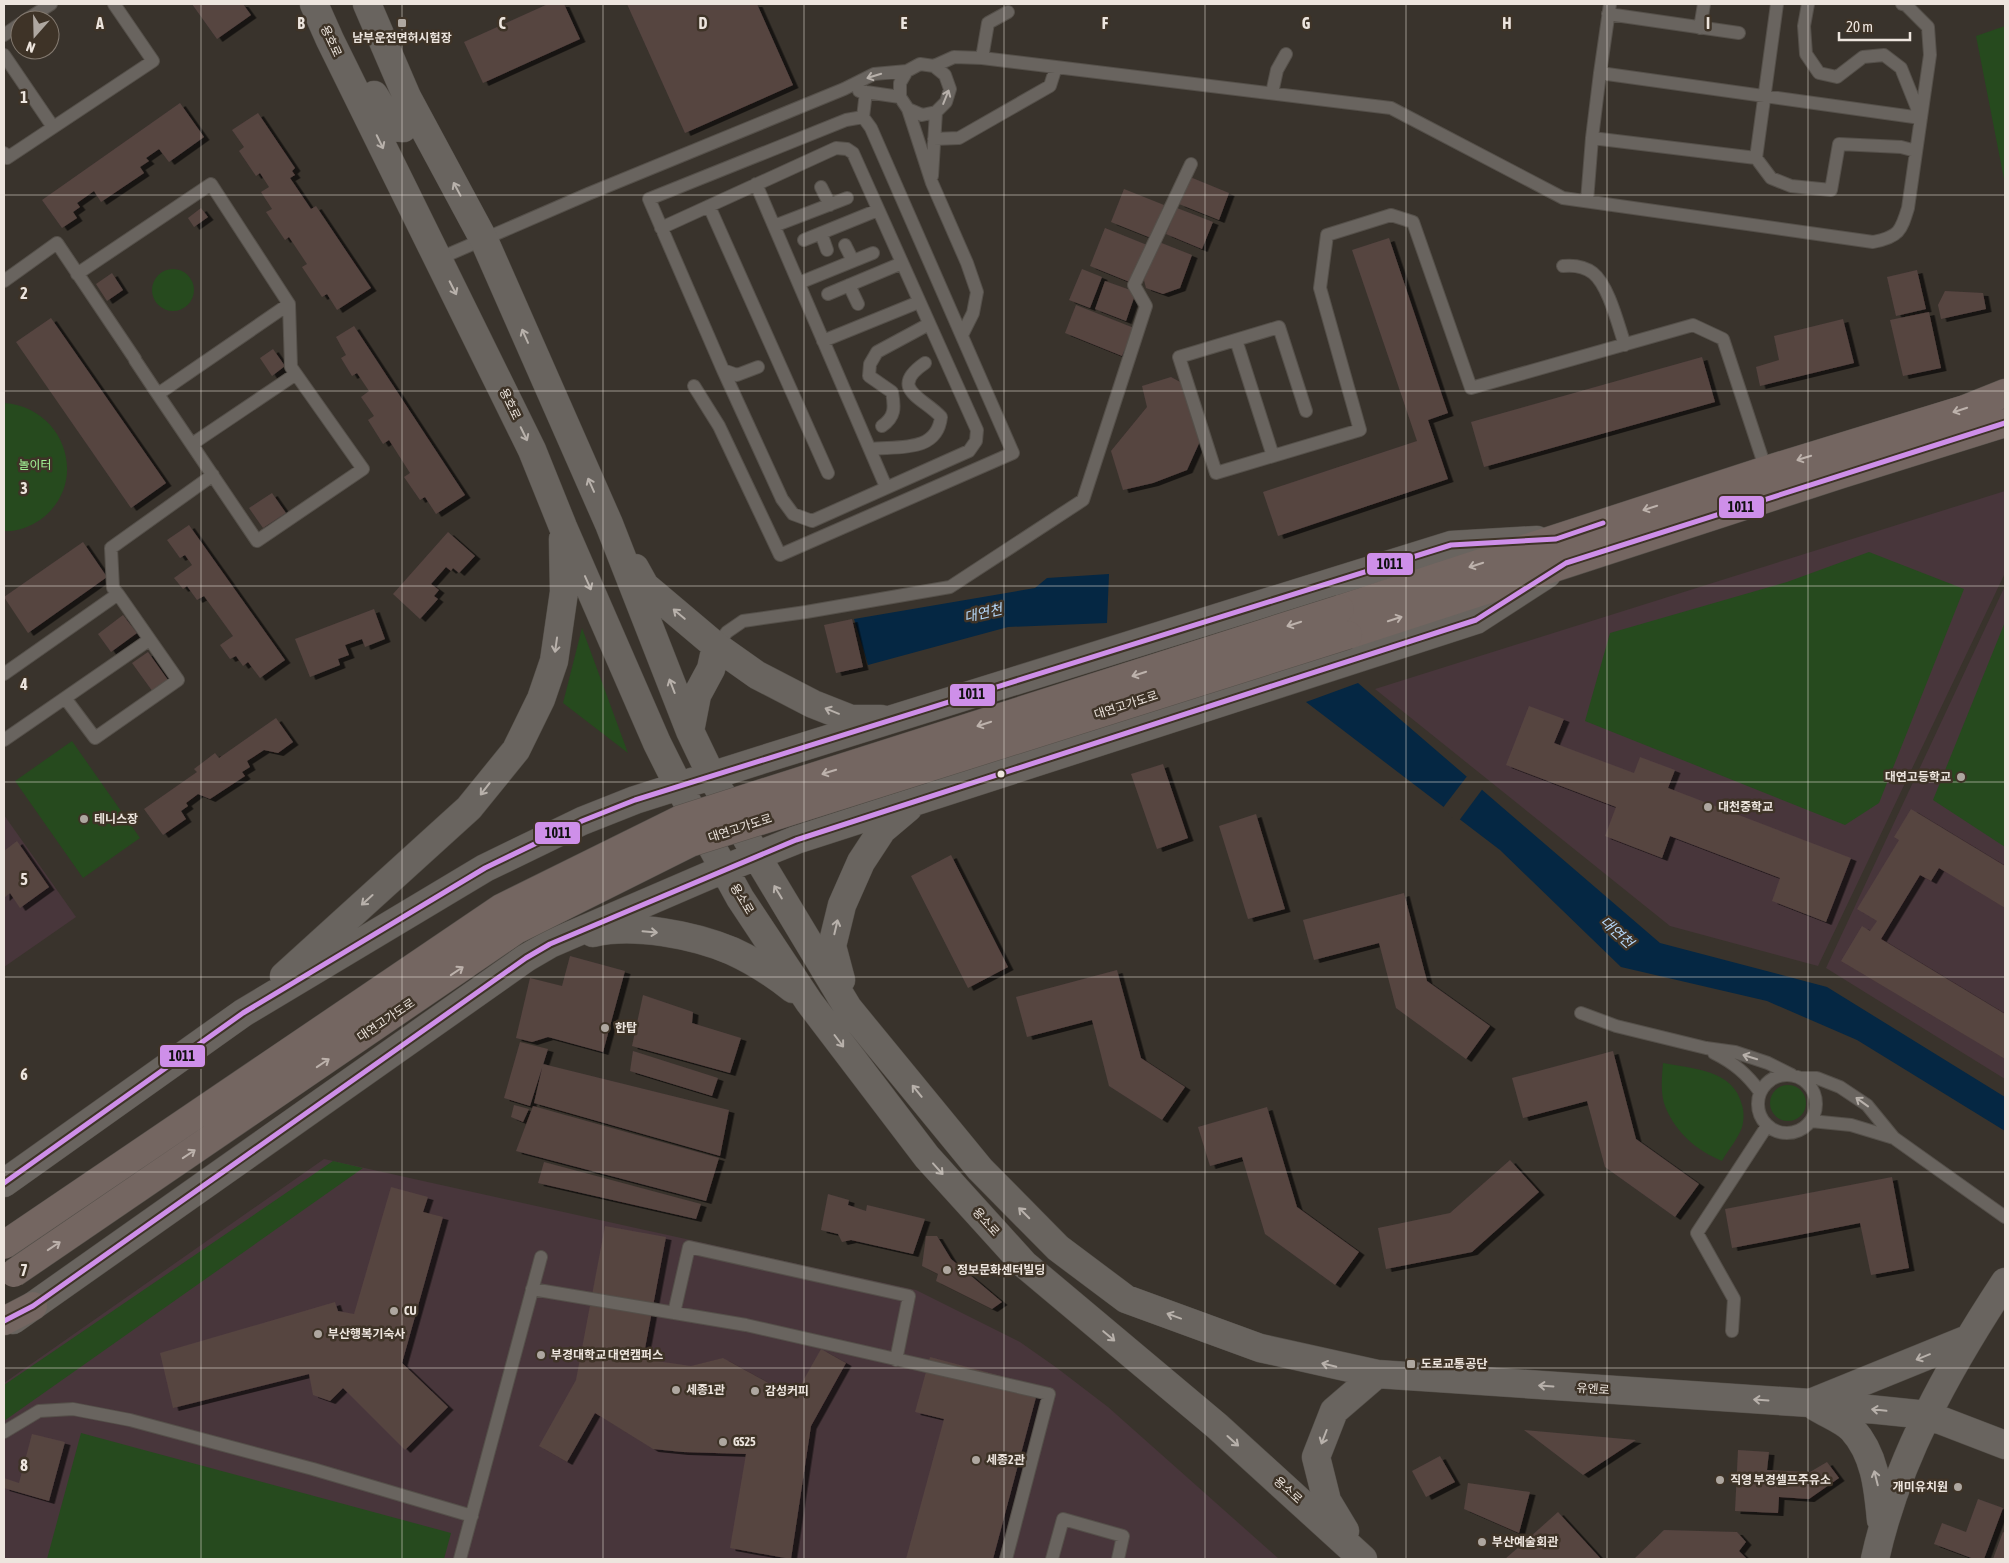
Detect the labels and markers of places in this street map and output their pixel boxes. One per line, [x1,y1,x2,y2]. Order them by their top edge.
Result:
marker: 남부운전면허시험장 [396,17,408,29]
place label: 남부운전면허시험장 [352,31,452,45]
unlabelled marker [996,769,1006,779]
place label: 대연고등학교 [1885,770,1951,784]
marker: 대연고등학교 [1955,771,1967,783]
place label: 대천중학교 [1718,800,1773,814]
marker: 대천중학교 [1702,801,1714,813]
place label: 테니스장 [94,812,138,826]
marker: 테니스장 [78,813,90,825]
place label: 한탑 [615,1021,637,1035]
marker: 한탑 [599,1022,611,1034]
place label: 정보문화센터빌딩 [957,1263,1045,1277]
marker: 정보문화센터빌딩 [941,1264,953,1276]
place label: CU [404,1304,416,1318]
marker: CU [388,1305,400,1317]
place label: 부산행복기숙사 [328,1327,405,1341]
marker: 부산행복기숙사 [312,1328,324,1340]
place label: 부경대학교 대연캠퍼스 [551,1348,663,1362]
marker: 부경대학교 대연캠퍼스 [535,1349,547,1361]
place label: 도로교통공단 [1421,1357,1487,1371]
marker: 도로교통공단 [1405,1358,1417,1370]
place label: 세종1관 [686,1383,725,1397]
marker: 세종1관 [670,1384,682,1396]
place label: 감성커피 [765,1384,809,1398]
marker: 감성커피 [749,1385,761,1397]
place label: GS25 [733,1435,756,1449]
marker: GS25 [717,1436,729,1448]
place label: 세종2관 [986,1453,1025,1467]
marker: 세종2관 [970,1454,982,1466]
place label: 직영 부경셀프주유소 [1730,1473,1831,1487]
marker: 직영 부경셀프주유소 [1714,1474,1726,1486]
place label: 개미유치원 [1893,1480,1948,1494]
marker: 개미유치원 [1952,1481,1964,1493]
place label: 부산예술회관 [1492,1535,1558,1549]
marker: 부산예술회관 [1476,1536,1488,1548]

